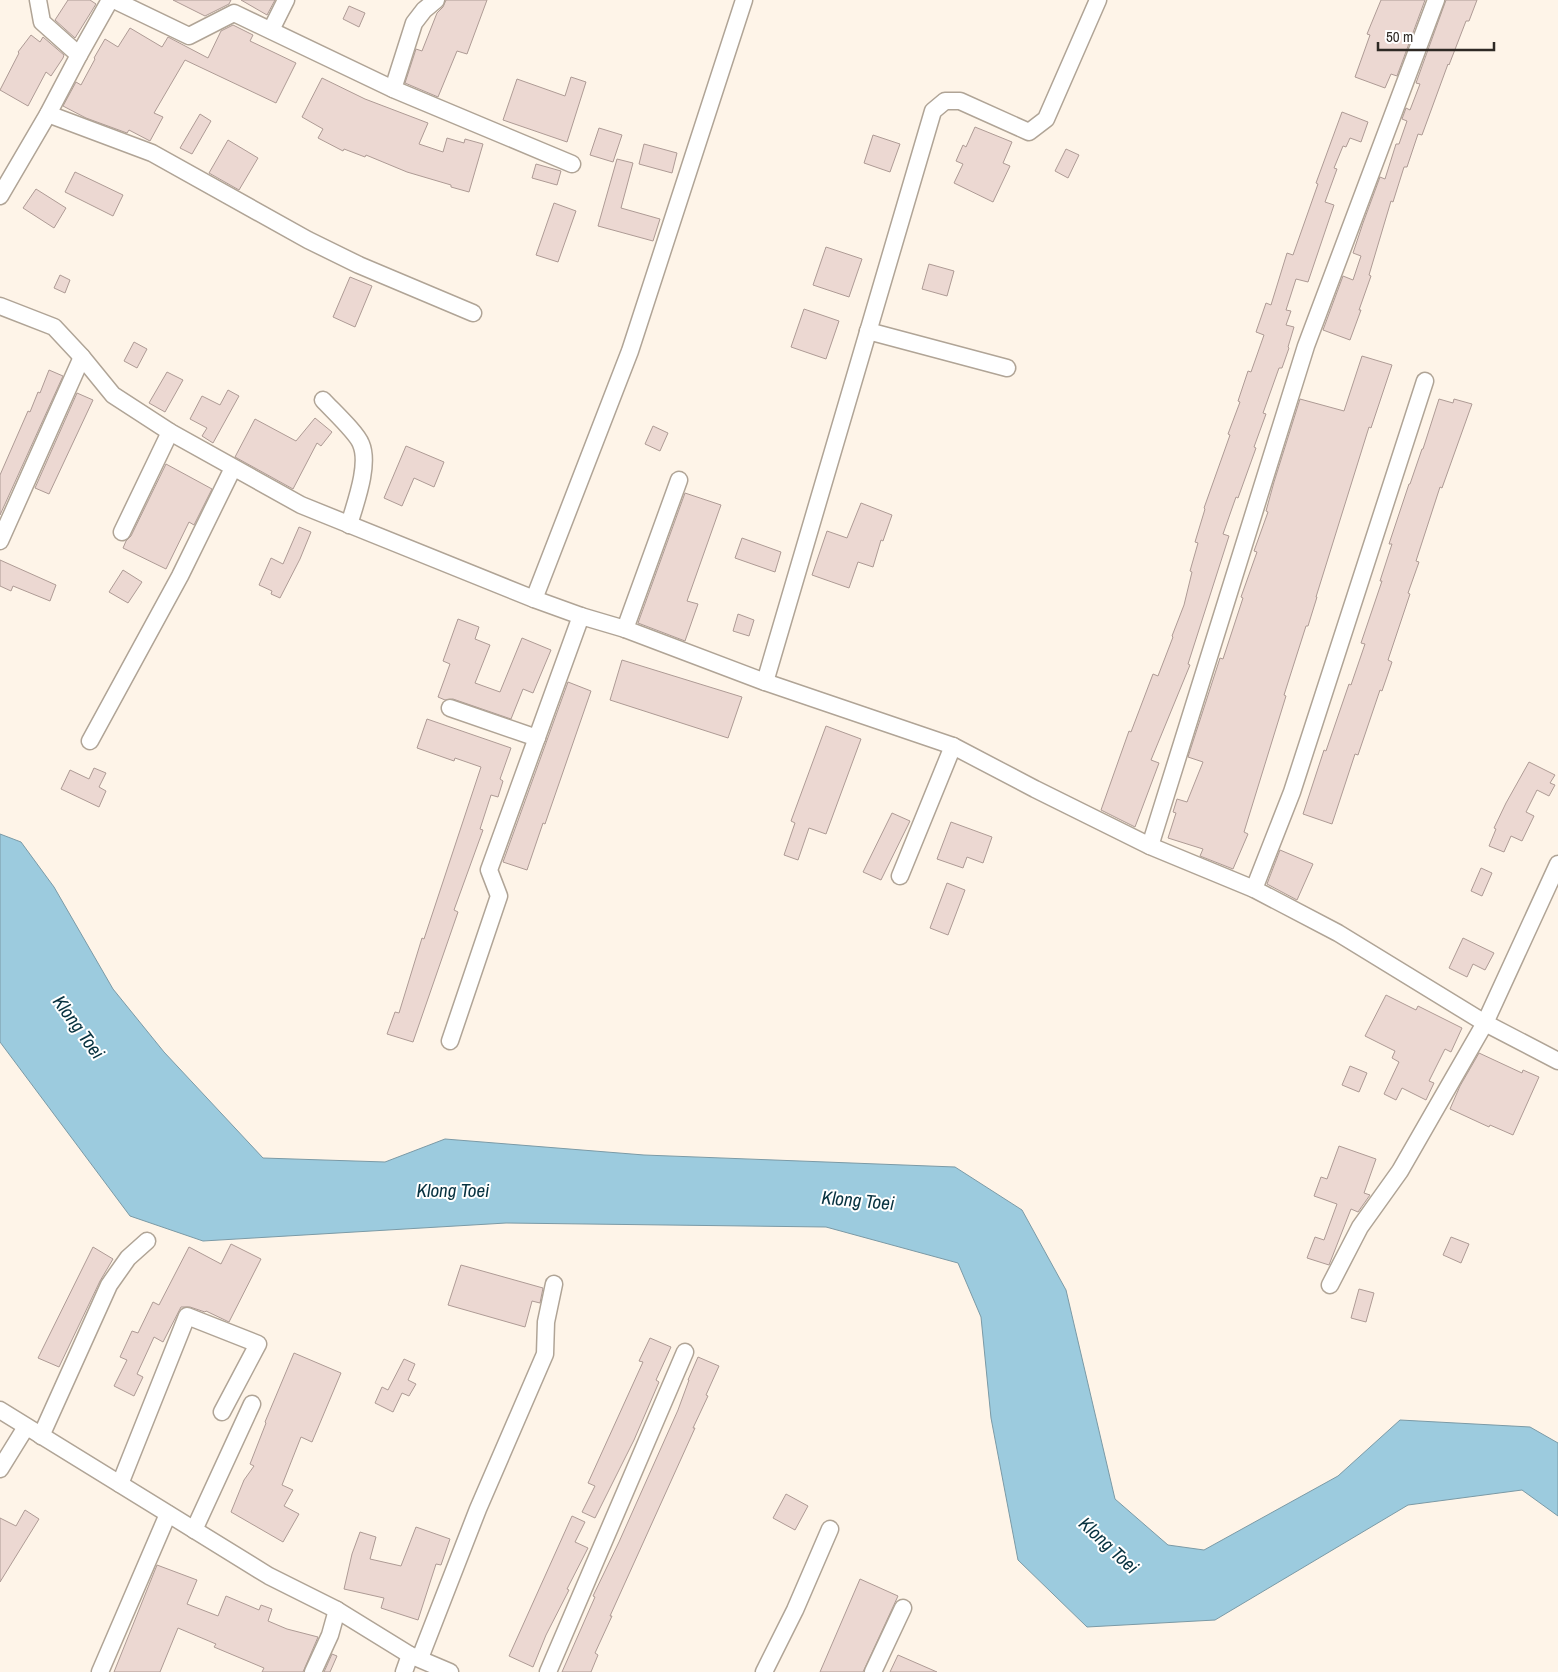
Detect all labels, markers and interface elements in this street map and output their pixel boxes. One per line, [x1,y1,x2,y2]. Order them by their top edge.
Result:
scale bar [1378,20,1494,52]
text: 50 m [1386,26,1413,47]
water label: Klong Toei [47,990,111,1065]
water label: Klong Toei [417,1177,490,1203]
water label: Klong Toei [821,1184,896,1216]
water label: Klong Toei [1073,1511,1145,1580]

